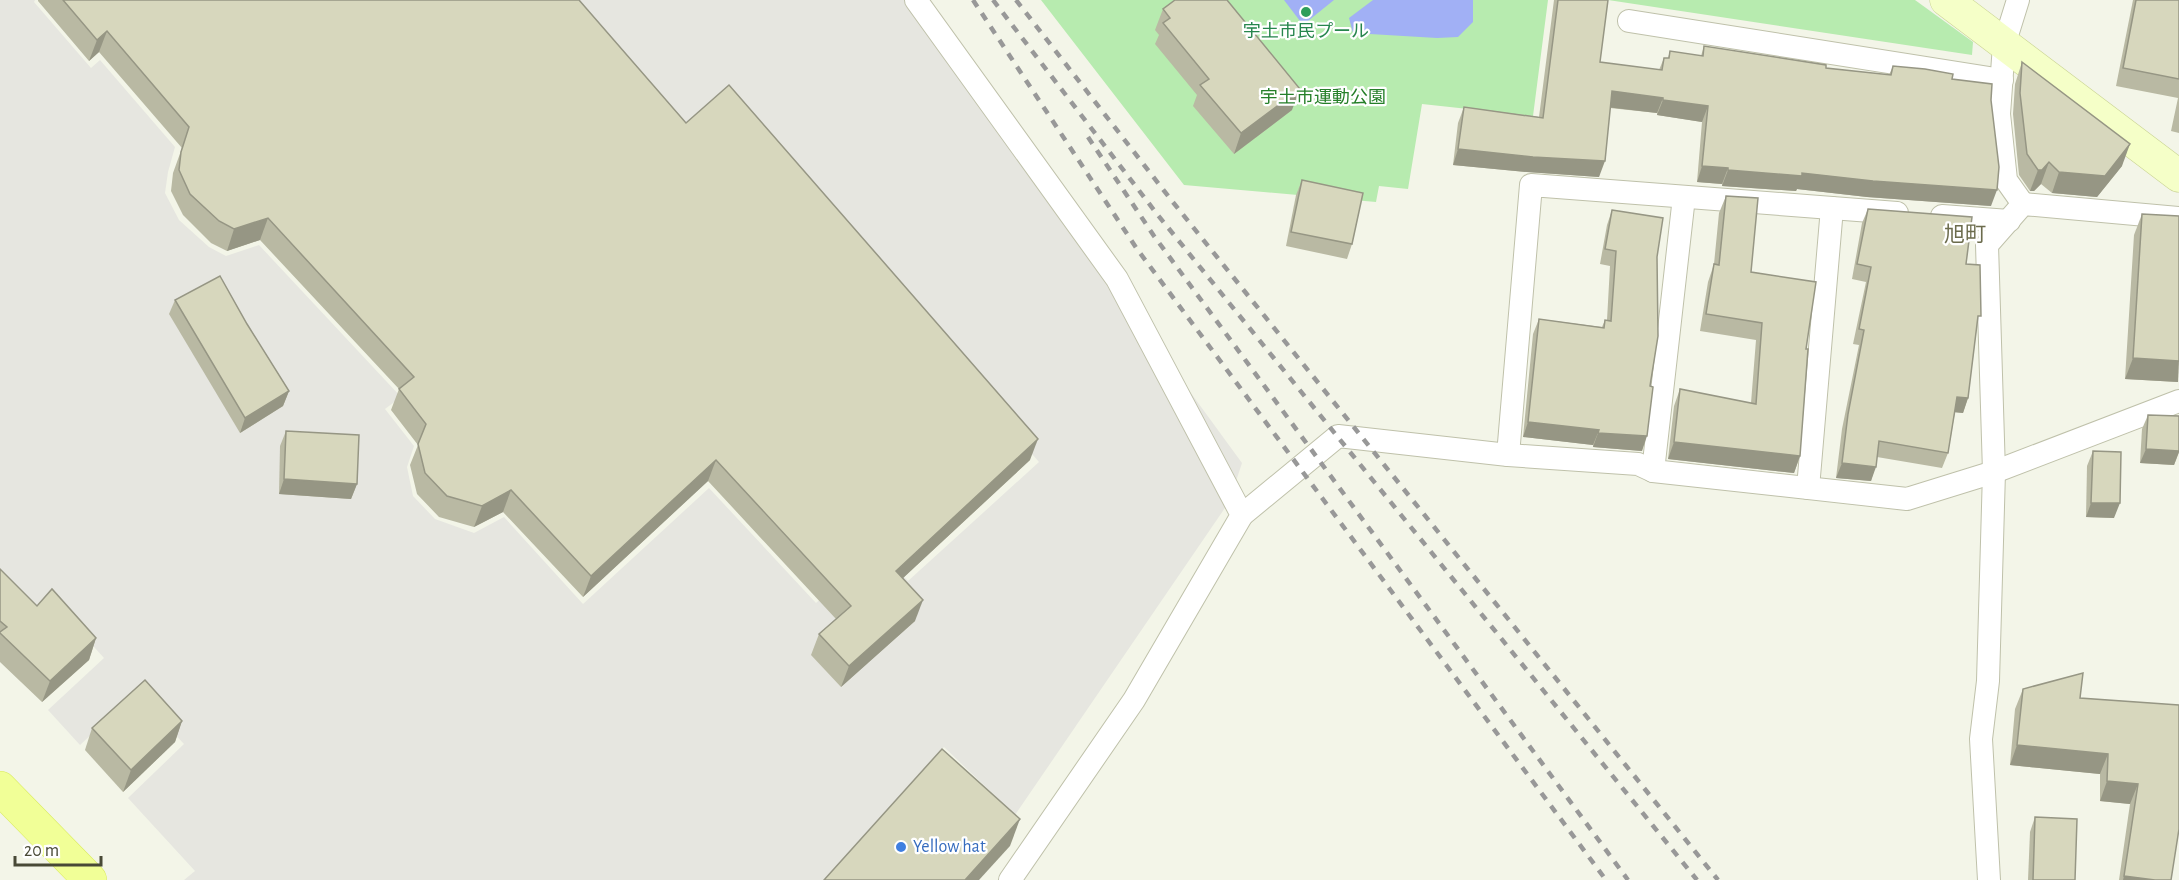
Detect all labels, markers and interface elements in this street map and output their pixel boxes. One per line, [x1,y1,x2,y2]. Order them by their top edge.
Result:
marker: 宇土市民プール [1299,5,1313,19]
place label: 宇土市民プール [1243,22,1369,41]
park label: 宇土市運動公園 [1260,88,1386,107]
district label: 旭町 [1944,223,1986,245]
scale bar [15,829,100,867]
place label: Yellow hat [913,838,986,856]
marker: Yellow hat [894,840,908,854]
text: 20 m [24,842,59,860]

